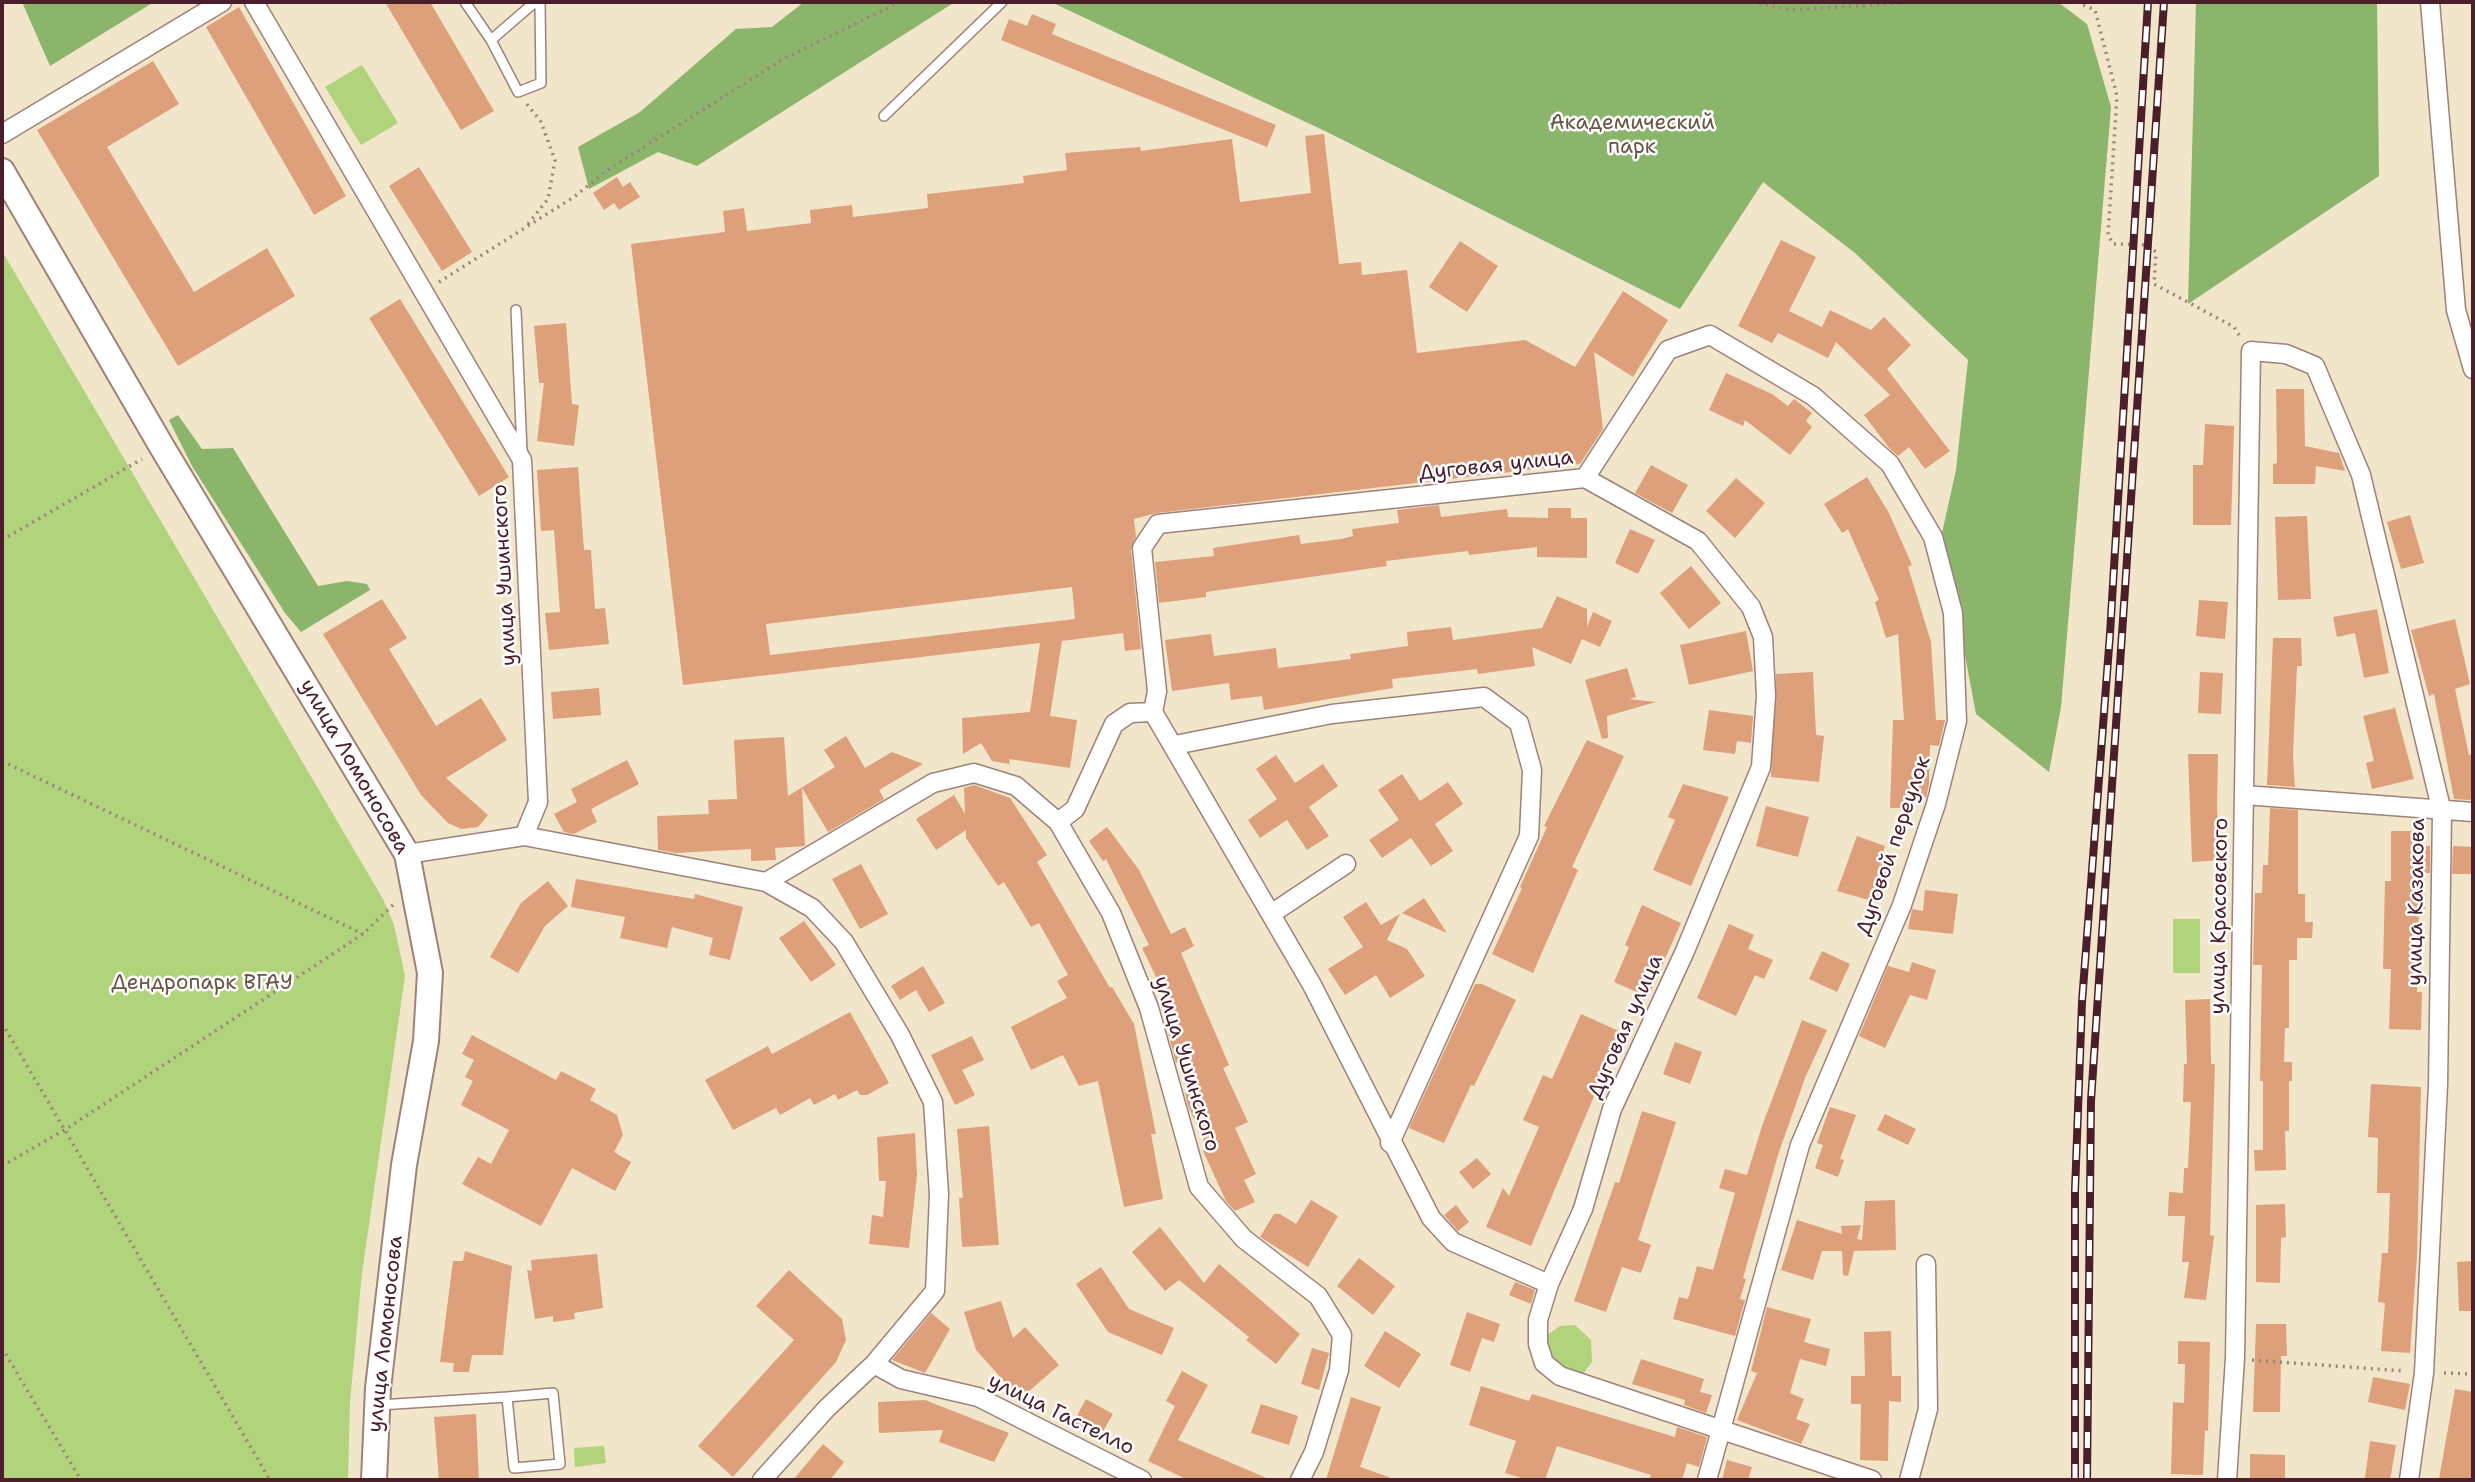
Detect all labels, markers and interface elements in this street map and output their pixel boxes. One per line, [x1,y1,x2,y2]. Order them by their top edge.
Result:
park label: Академический парк [1549,111,1715,161]
street label: Дуговая улица [1418,445,1574,487]
street label: улица Ушинского [488,483,522,667]
street label: улица Ломоносова [294,675,414,859]
street label: Дуговой переулок [1851,753,1937,939]
street label: улица Красовского [2206,817,2234,1015]
street label: улица Казакова [2403,818,2431,986]
street label: Дуговая улица [1583,951,1669,1103]
park label: Дендропарк ВГАУ [111,971,293,997]
street label: улица Ушинского [1147,973,1225,1155]
street label: улица Ломоносова [363,1234,409,1434]
street label: улица Гастелло [984,1369,1138,1461]

